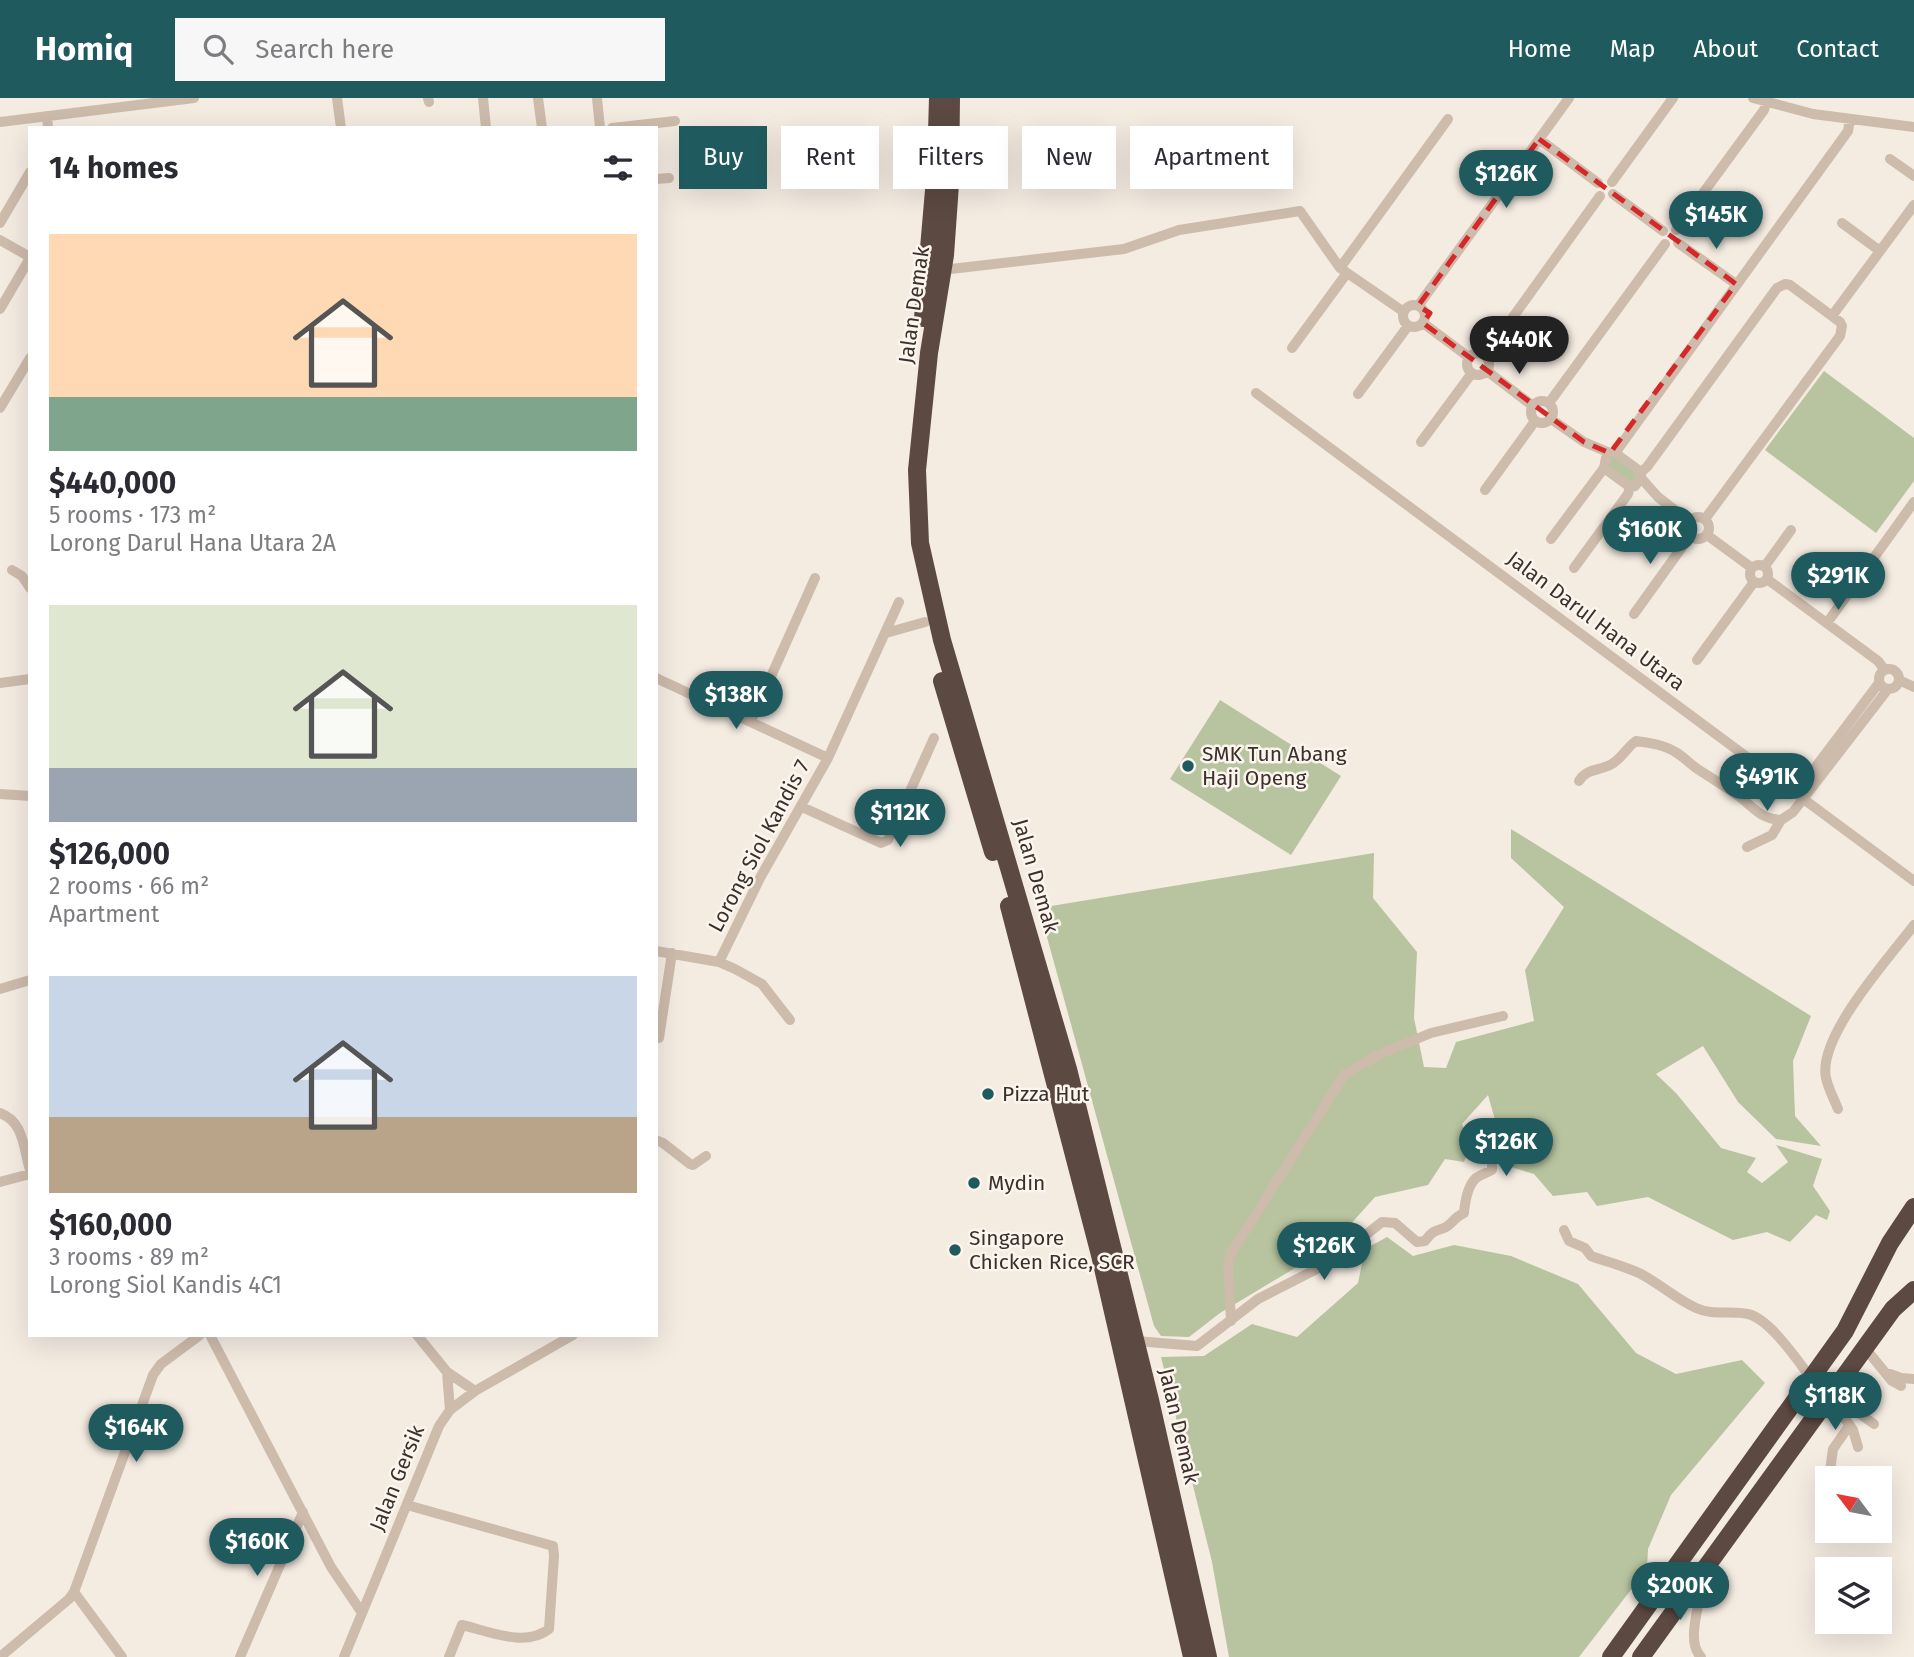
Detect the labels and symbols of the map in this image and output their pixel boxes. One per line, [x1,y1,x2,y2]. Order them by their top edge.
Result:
pin: $126K [1457,150,1555,210]
pin: $145K [1667,192,1765,251]
street label: Jalan Demak [893,244,935,365]
pin: $440K [1470,316,1568,376]
pin: $160K [1601,506,1699,566]
street label: Jalan Darul Hana Utara [1502,546,1690,696]
pin: $291K [1789,552,1887,612]
pin: $138K [687,672,785,731]
place label: SMK Tun Abang Haji Openg [1202,741,1347,791]
pin: $491K [1718,754,1816,813]
street label: Lorong Siol Kandis 7 [703,755,815,937]
marker: SMK Tun Abang Haji Openg [1180,758,1196,774]
pin: $112K [851,790,949,849]
street label: Jalan Demak [1007,816,1065,937]
place label: Pizza Hut [1002,1081,1090,1107]
marker: Pizza Hut [980,1086,996,1102]
pin: $126K [1457,1118,1555,1178]
place label: Mydin [988,1170,1045,1196]
marker: Mydin [966,1175,982,1191]
pin: $126K [1275,1222,1373,1282]
place label: Singapore Chicken Rice, SCR [969,1225,1135,1275]
marker: Singapore Chicken Rice, SCR [947,1242,963,1258]
street label: Jalan Demak [1153,1366,1205,1487]
pin: $118K [1786,1372,1884,1432]
pin: $164K [87,1404,185,1464]
street label: Jalan Gersik [364,1421,430,1535]
north arrow [1815,1466,1892,1544]
pin: $160K [208,1518,306,1578]
pin: $200K [1631,1562,1729,1622]

